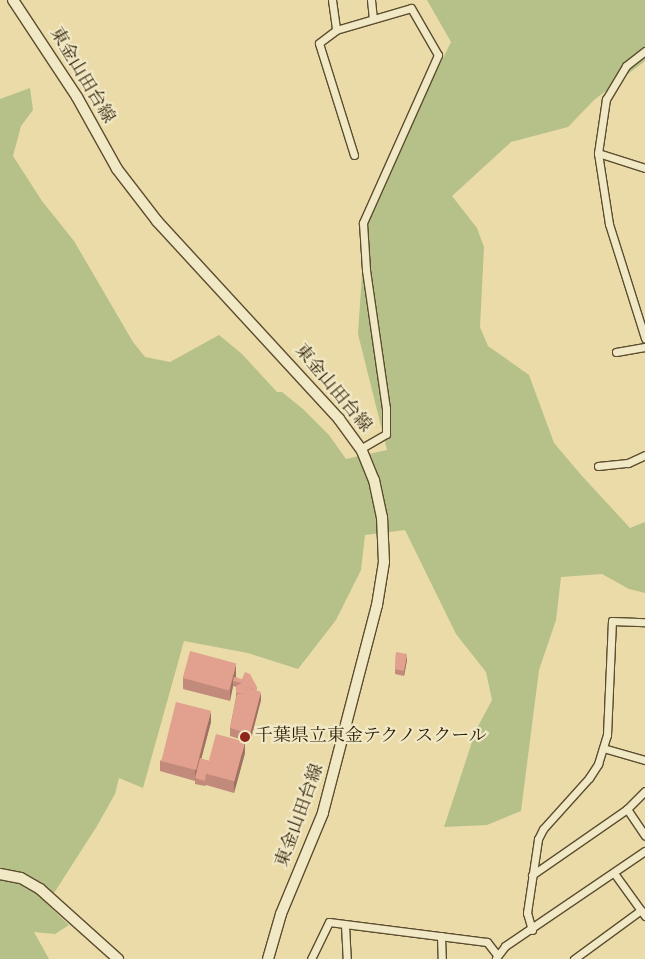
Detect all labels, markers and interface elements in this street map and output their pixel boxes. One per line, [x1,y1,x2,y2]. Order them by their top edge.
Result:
street label: 東金山田台線 [44,24,118,128]
street label: 東金山田台線 [289,341,375,437]
place label: 千葉県立東金テクノスクール [255,726,489,748]
marker: 千葉県立東金テクノスクール [239,731,251,743]
street label: 東金山田台線 [272,762,330,870]

